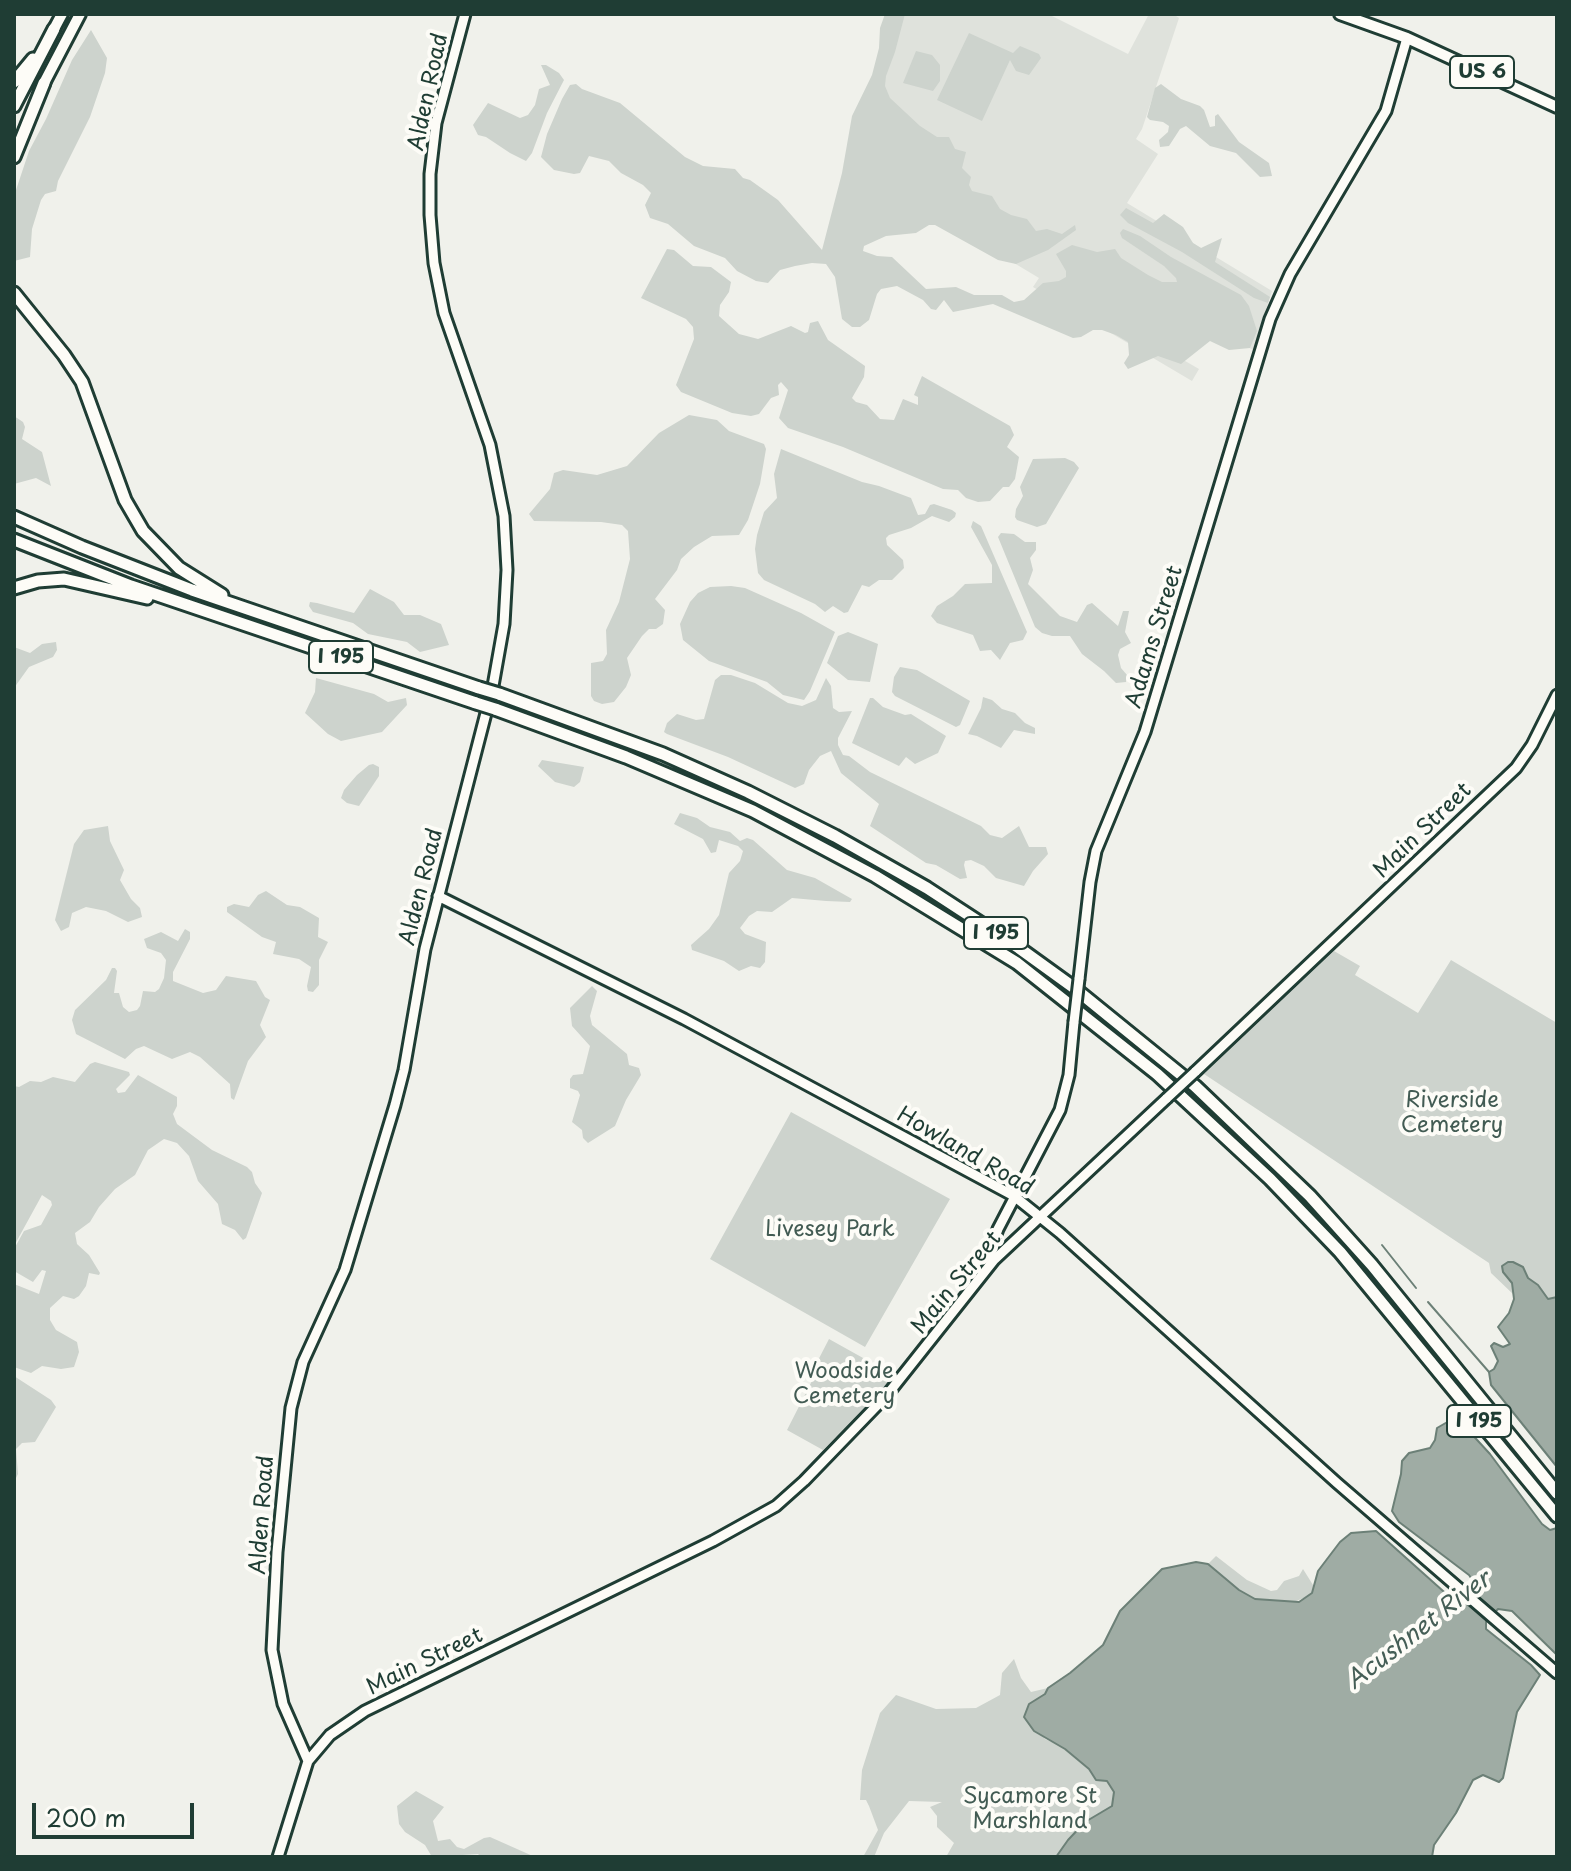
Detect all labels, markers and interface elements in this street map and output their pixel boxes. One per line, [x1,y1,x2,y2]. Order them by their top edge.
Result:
street label: Alden Road [404,31,454,153]
road number: US 6 [1450,56,1514,88]
street label: Adams Street [1121,563,1189,711]
road number: I 195 [309,641,373,673]
street label: Main Street [1369,778,1477,884]
street label: Alden Road [395,826,449,948]
road number: I 195 [964,917,1028,949]
park label: Riverside Cemetery [1401,1088,1503,1140]
street label: Howland Road [892,1102,1038,1202]
park label: Livesey Park [765,1217,895,1243]
street label: Main Street [906,1226,1008,1340]
park label: Woodside Cemetery [793,1359,895,1410]
road number: I 195 [1447,1405,1511,1437]
street label: Alden Road [246,1454,280,1576]
water label: Acushnet River [1341,1566,1497,1696]
street label: Main Street [363,1623,487,1701]
park label: Sycamore St Marshland [963,1784,1097,1836]
scale bar [36,1787,198,1837]
text: 200 m [46,1799,126,1835]

